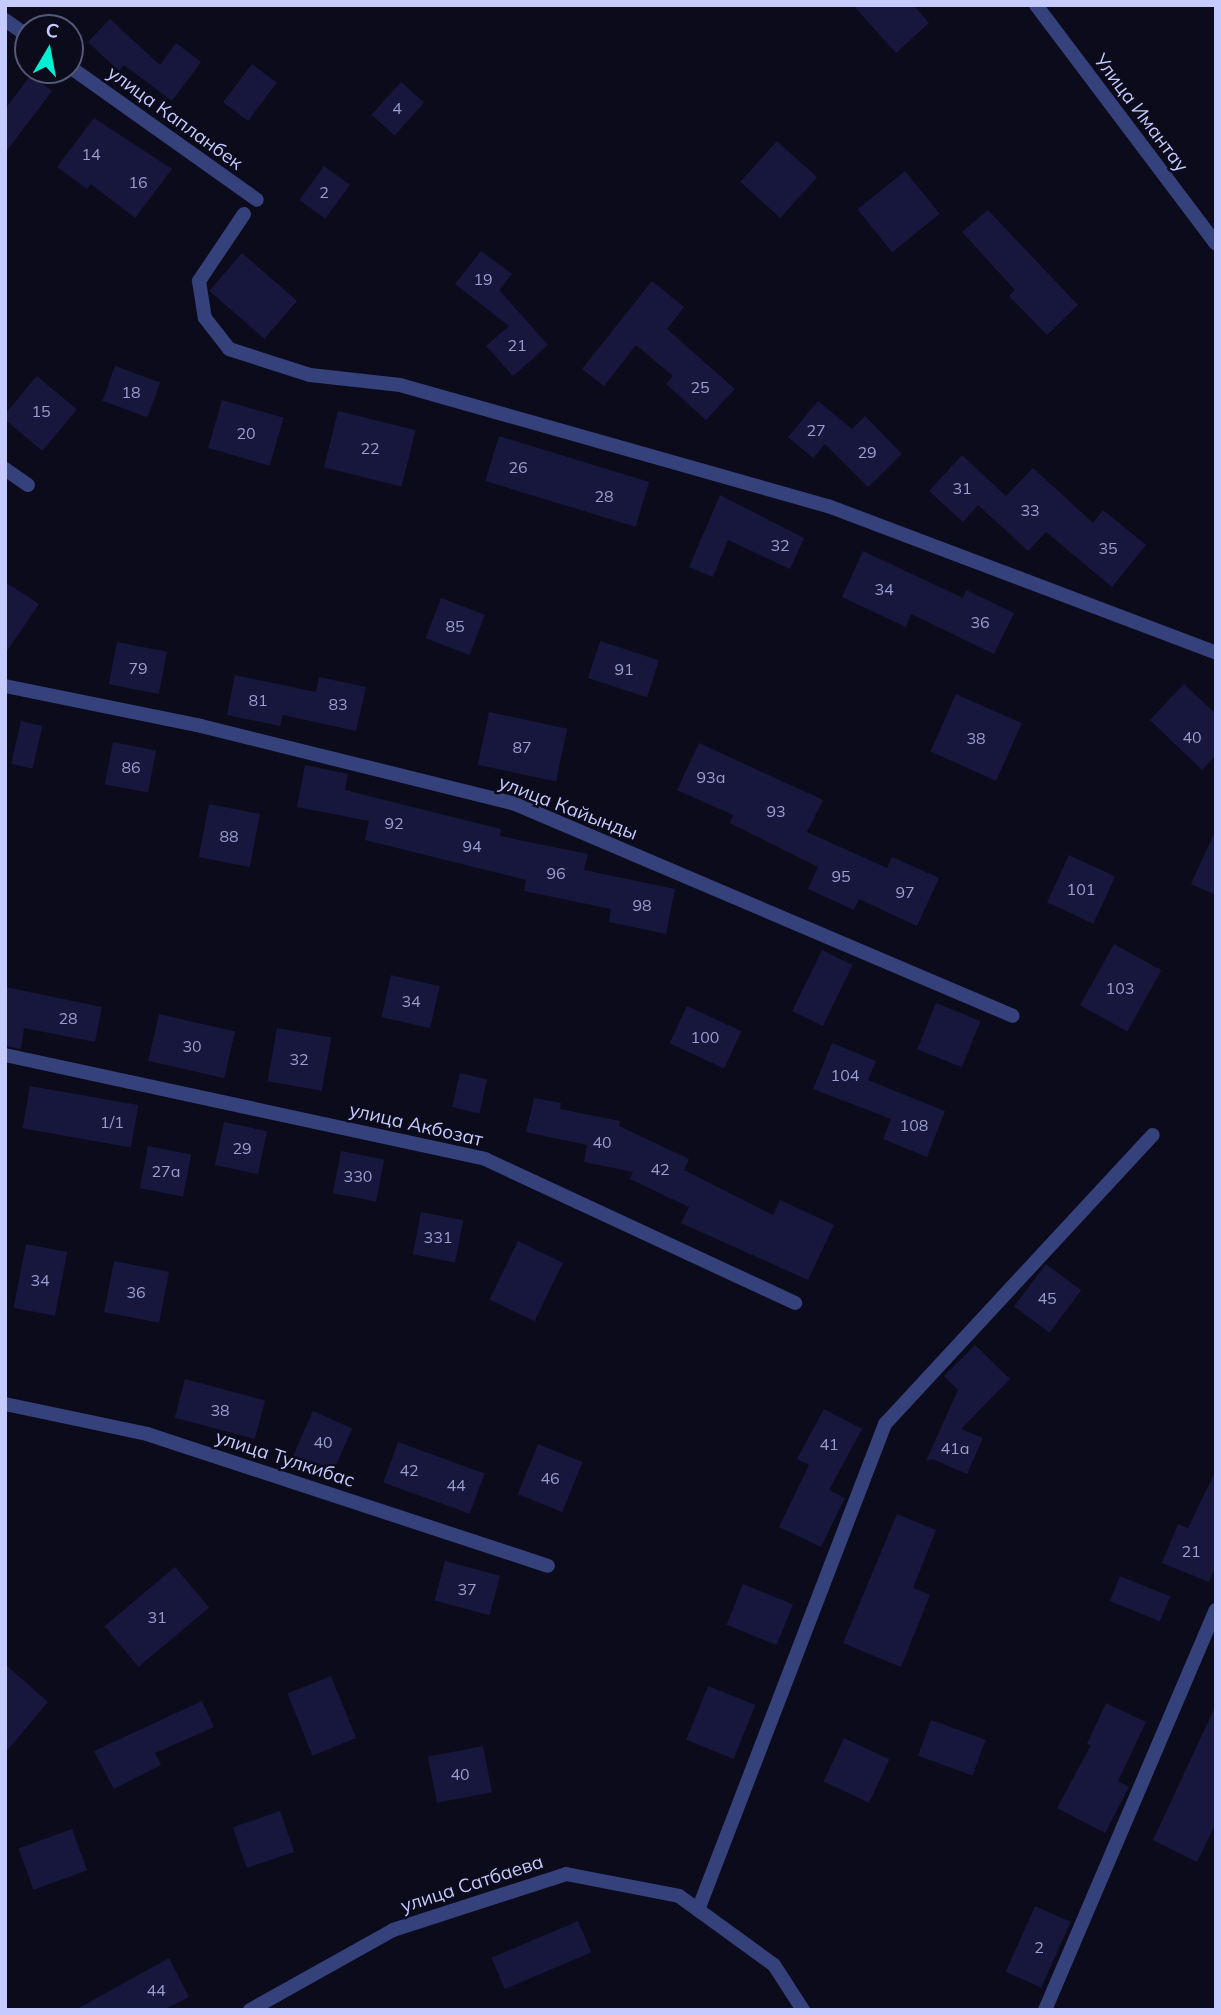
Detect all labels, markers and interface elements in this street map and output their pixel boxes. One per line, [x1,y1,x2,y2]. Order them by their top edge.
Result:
north arrow [14,14,84,84]
text: С [44,17,61,43]
street label: Улица Имантау [1089,49,1193,177]
street label: улица Капланбек [103,61,247,175]
house number: 4 [392,98,402,118]
house number: 14 [81,144,101,164]
house number: 16 [128,172,148,192]
house number: 2 [319,182,329,202]
house number: 19 [473,269,493,289]
house number: 21 [507,335,527,355]
house number: 25 [690,377,710,397]
house number: 18 [121,382,141,402]
house number: 15 [31,401,51,421]
house number: 27 [806,420,826,440]
house number: 20 [236,423,256,443]
house number: 22 [360,438,380,458]
house number: 29 [857,442,877,462]
house number: 26 [508,457,528,477]
house number: 31 [952,478,972,498]
house number: 28 [594,486,614,506]
house number: 33 [1020,500,1040,520]
house number: 32 [770,535,790,555]
house number: 35 [1098,538,1118,558]
house number: 34 [874,579,894,599]
house number: 36 [970,612,990,632]
house number: 85 [445,616,465,636]
house number: 79 [128,658,148,678]
house number: 91 [614,659,634,679]
house number: 81 [248,690,268,710]
house number: 83 [328,694,348,714]
house number: 40 [1182,727,1202,747]
house number: 38 [966,728,986,748]
house number: 87 [512,737,532,757]
house number: 86 [121,757,141,777]
house number: 93а [697,767,725,787]
street label: улица Кайынды [495,771,641,845]
house number: 93 [766,801,786,821]
house number: 92 [384,813,404,833]
house number: 88 [219,826,239,846]
house number: 94 [462,836,482,856]
house number: 96 [546,863,566,883]
house number: 95 [831,866,851,886]
house number: 101 [1067,879,1095,899]
house number: 97 [895,882,915,902]
house number: 98 [632,895,652,915]
house number: 103 [1106,978,1134,998]
house number: 34 [401,991,421,1011]
house number: 28 [58,1008,78,1028]
house number: 100 [691,1027,719,1047]
house number: 30 [182,1036,202,1056]
house number: 32 [289,1049,309,1069]
house number: 104 [831,1065,859,1085]
street label: улица Акбозат [347,1099,485,1151]
house number: 1/1 [100,1112,124,1132]
house number: 108 [900,1115,928,1135]
house number: 40 [592,1132,612,1152]
house number: 29 [232,1138,252,1158]
house number: 42 [650,1159,670,1179]
house number: 27а [152,1161,180,1181]
house number: 330 [344,1166,372,1186]
house number: 331 [424,1227,452,1247]
house number: 34 [30,1270,50,1290]
house number: 36 [126,1282,146,1302]
house number: 45 [1037,1288,1057,1308]
house number: 38 [210,1400,230,1420]
street label: улица Тулкибас [212,1426,358,1492]
house number: 40 [313,1432,333,1452]
house number: 41 [819,1434,839,1454]
house number: 41а [941,1438,969,1458]
house number: 42 [399,1460,419,1480]
house number: 46 [540,1468,560,1488]
house number: 44 [446,1475,466,1495]
house number: 21 [1181,1541,1201,1561]
house number: 37 [457,1579,477,1599]
house number: 31 [147,1607,167,1627]
house number: 40 [450,1764,470,1784]
street label: улица Сатбаева [398,1850,546,1918]
house number: 2 [1034,1937,1044,1957]
house number: 44 [146,1980,166,2000]

